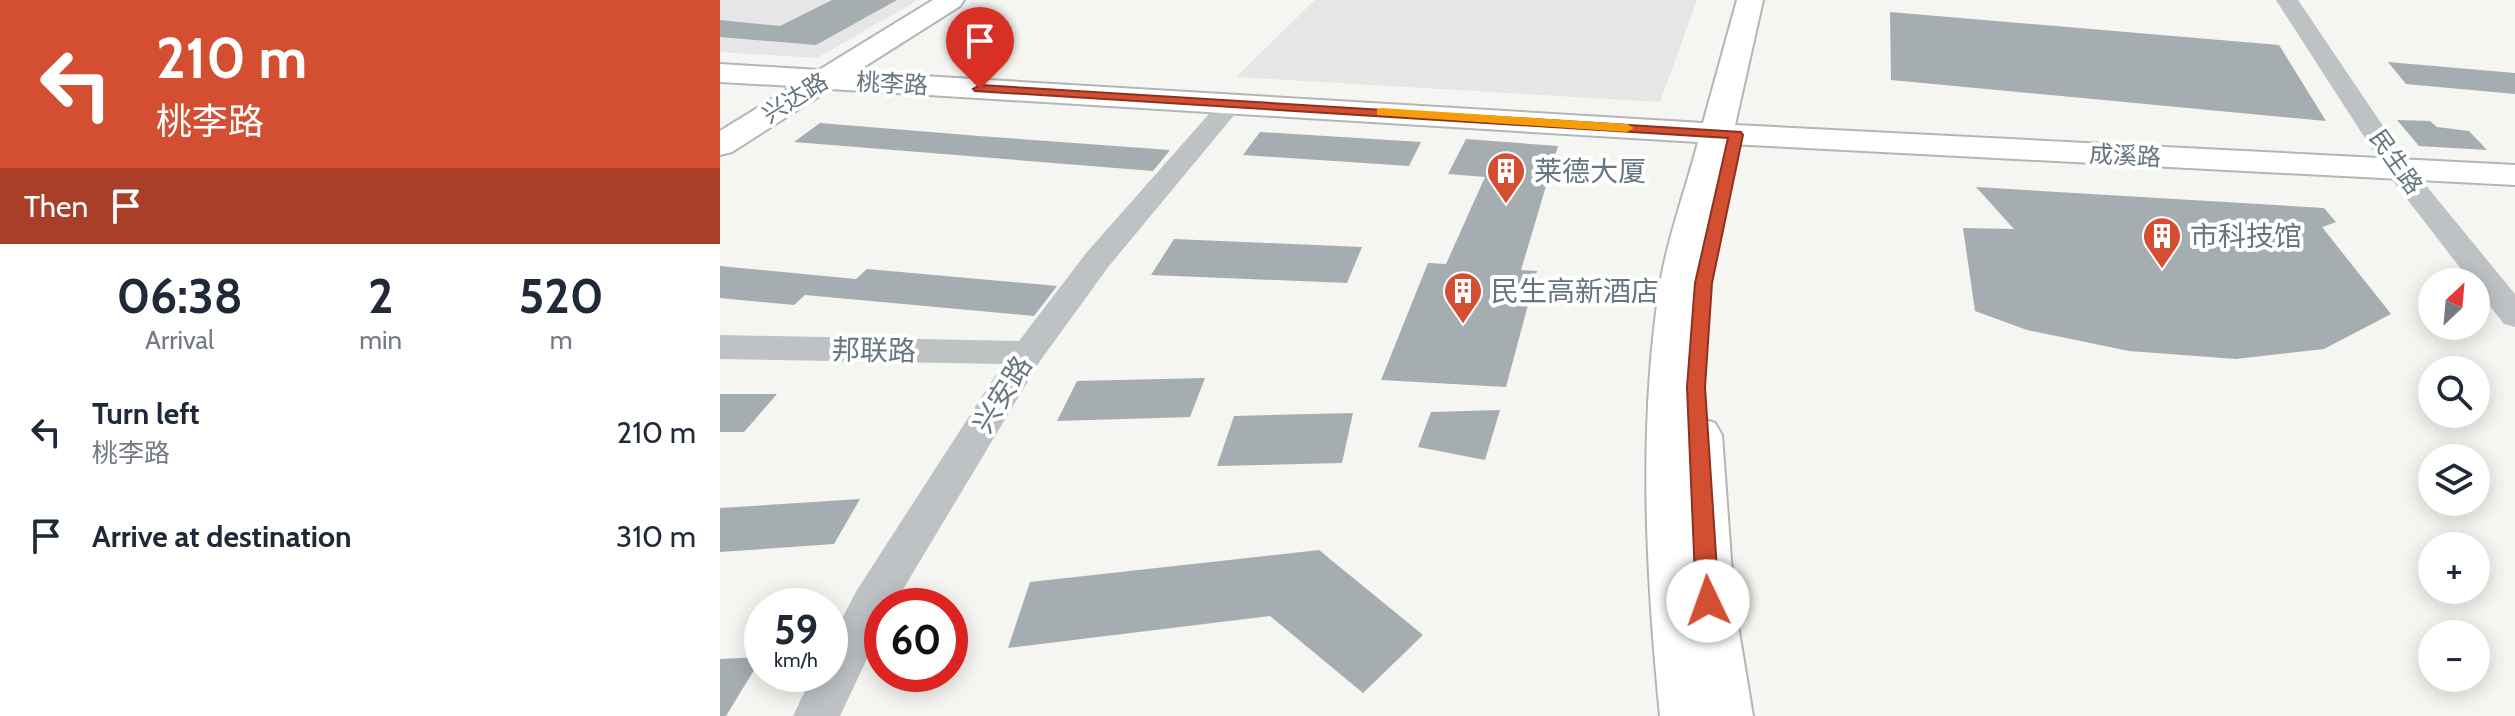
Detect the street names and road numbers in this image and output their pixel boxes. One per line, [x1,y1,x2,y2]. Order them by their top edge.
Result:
street label: 兴达路 [757,66,833,129]
street label: 桃李路 [855,67,929,100]
street label: 民生路 [2364,124,2429,200]
street label: 成溪路 [2088,139,2162,172]
street label: 邦联路 [832,332,916,368]
street label: 兴安路 [965,349,1039,439]

